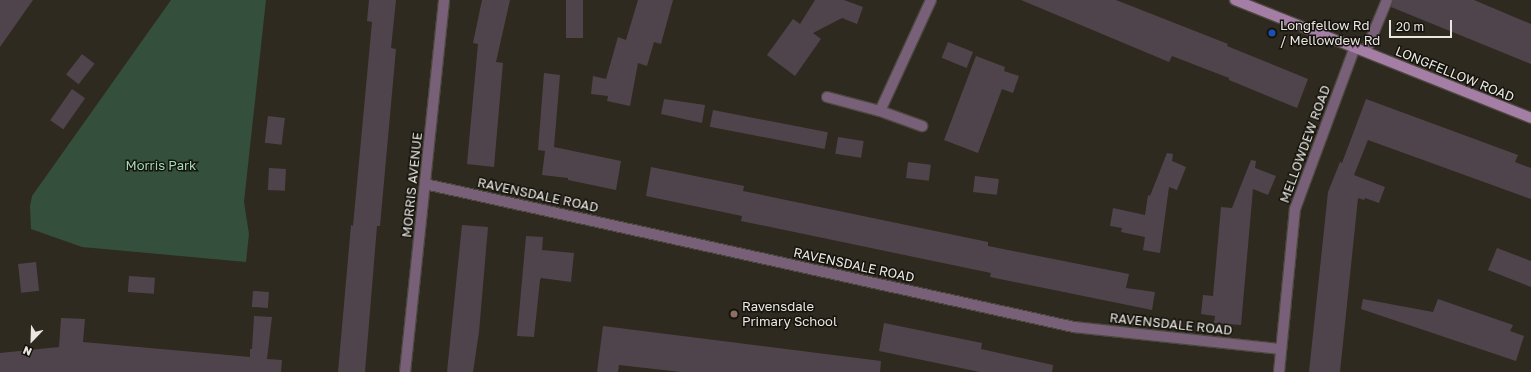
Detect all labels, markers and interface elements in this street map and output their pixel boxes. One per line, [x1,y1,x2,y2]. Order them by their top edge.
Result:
scale bar [1391,12,1454,38]
place label: Longfellow Rd / Mellowdew Rd [1280,18,1380,49]
text: 20 m [1396,19,1424,34]
marker: Longfellow Rd / Mellowdew Rd [1267,28,1277,38]
street label: LONGFELLOW ROAD [1393,43,1517,105]
street label: MELLOWDEW ROAD [1276,83,1334,205]
street label: MORRIS AVENUE [399,132,425,238]
park label: Morris Park [126,157,196,173]
street label: RAVENSDALE ROAD [476,175,600,215]
street label: RAVENSDALE ROAD [792,245,916,285]
place label: Ravensdale Primary School [742,299,837,330]
marker: Ravensdale Primary School [729,309,739,319]
street label: RAVENSDALE ROAD [1109,310,1233,338]
north arrow [12,320,52,360]
text: N [21,344,34,359]

